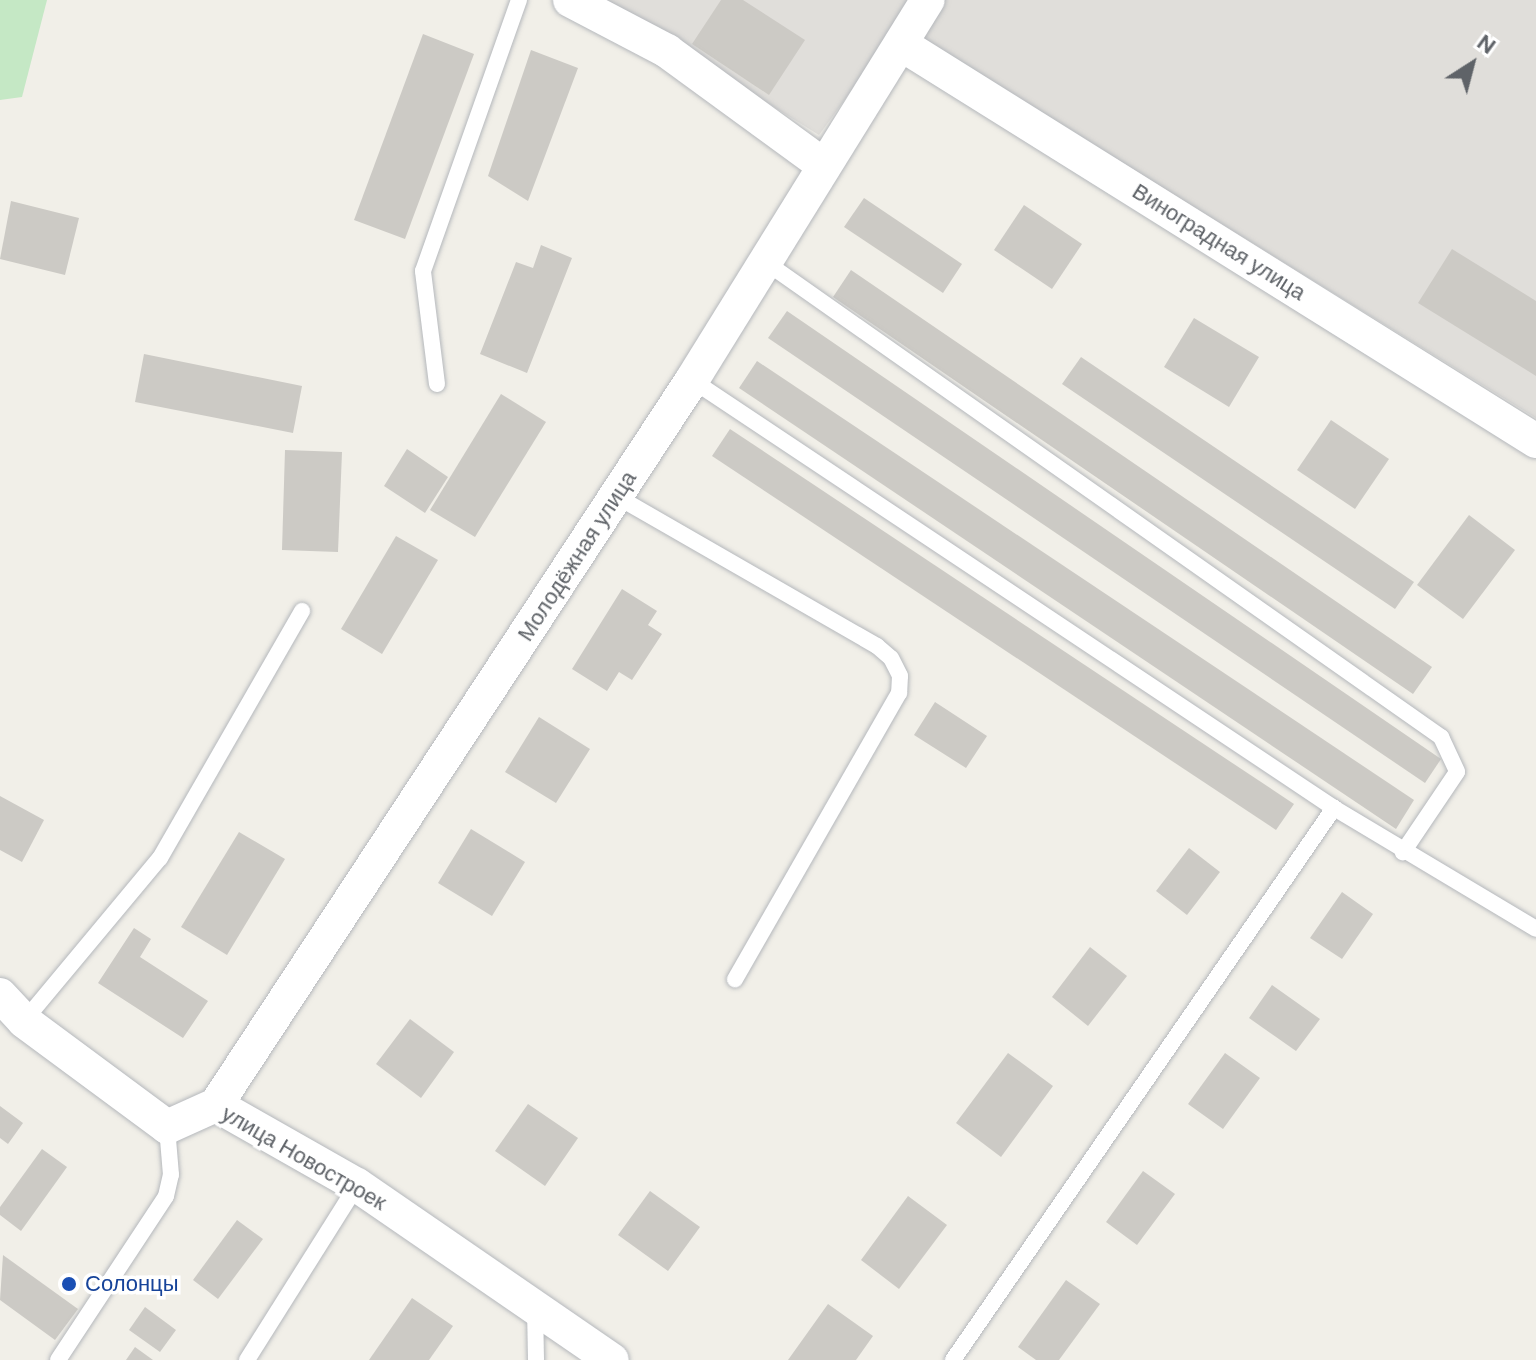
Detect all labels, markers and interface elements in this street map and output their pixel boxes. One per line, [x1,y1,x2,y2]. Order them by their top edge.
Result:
north arrow [1432,24,1512,104]
text: N [1471,28,1501,61]
street label: Виноградная улица [1127,178,1311,306]
street label: Молодёжная улица [512,466,642,646]
street label: улица Новостроек [217,1100,391,1216]
place label: Солонцы [85,1271,179,1297]
marker: Солонцы [60,1275,78,1293]

